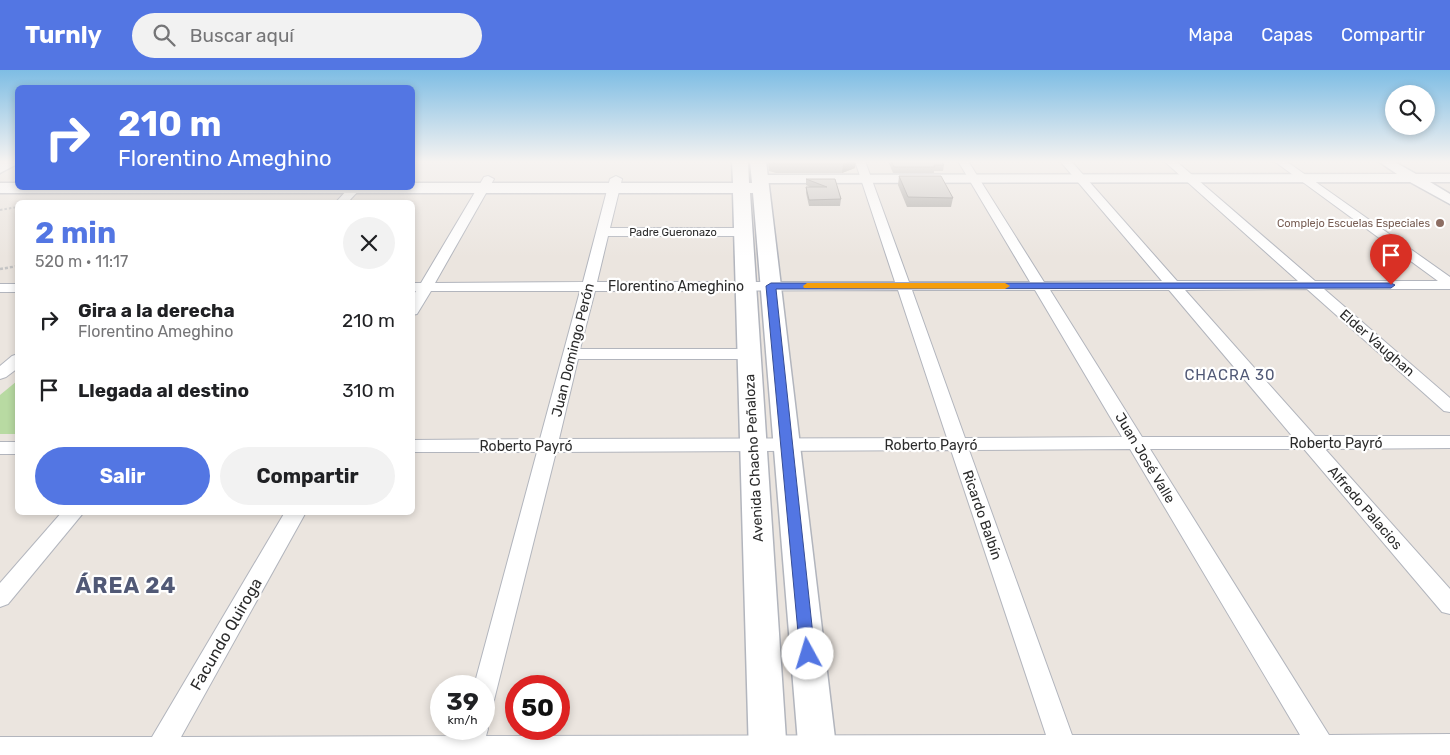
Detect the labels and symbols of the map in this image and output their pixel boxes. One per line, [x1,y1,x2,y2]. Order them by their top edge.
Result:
place label: Complejo Escuelas Especiales [1277,217,1430,230]
marker: Complejo Escuelas Especiales [1434,217,1446,229]
street label: Padre Gueronazo [629,226,717,239]
pin [1370,234,1412,285]
street label: Florentino Ameghino [608,278,744,295]
street label: Juan Domingo Perón [548,281,598,419]
street label: Elder Vaughan [1336,306,1418,380]
district label: CHACRA 30 [1184,366,1276,384]
street label: Avenida Chacho Peñaloza [741,374,767,542]
street label: Juan José Valle [1111,410,1179,506]
street label: Roberto Payró [1290,435,1382,452]
street label: Roberto Payró [885,437,977,454]
street label: Roberto Payró [480,438,572,455]
street label: Alfredo Palacios [1324,463,1406,553]
street label: Ricardo Balbín [959,468,1005,562]
district label: ÁREA 24 [75,572,177,599]
street label: Facundo Quiroga [186,575,266,693]
position arrow [781,627,833,679]
speed limit sign: 50 [505,675,570,740]

